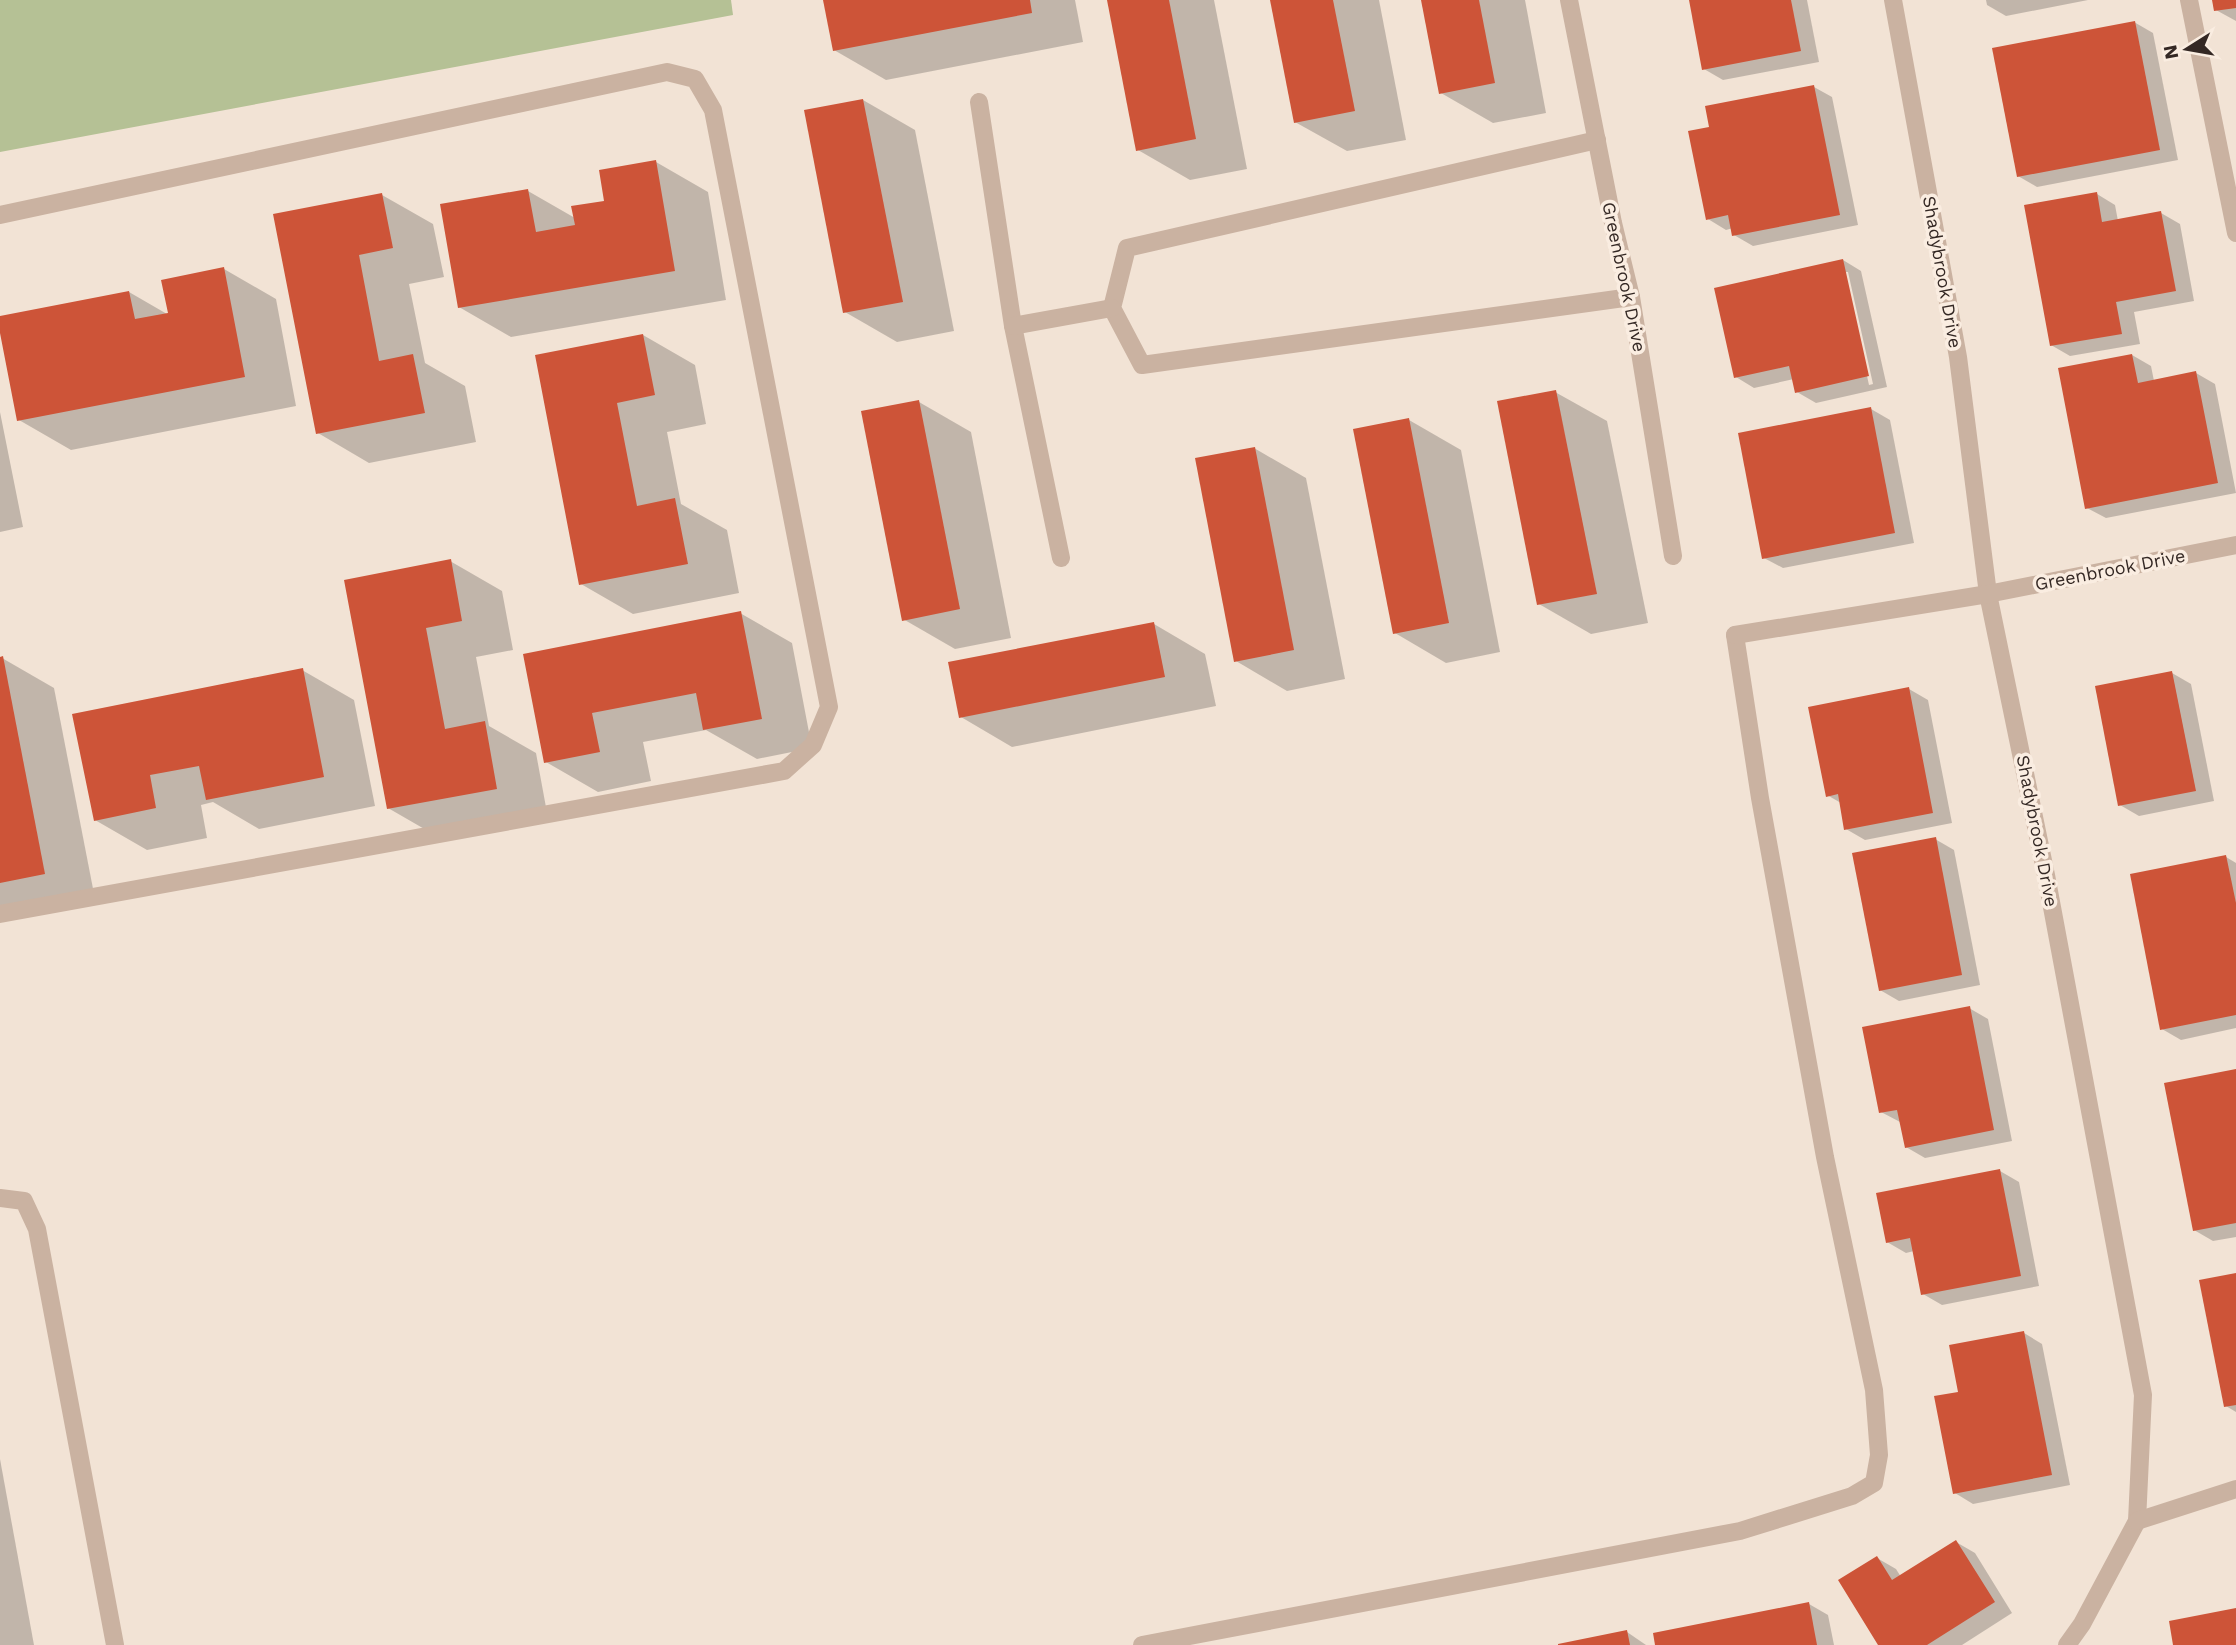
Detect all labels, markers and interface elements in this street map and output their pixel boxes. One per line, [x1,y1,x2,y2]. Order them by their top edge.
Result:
north arrow [2152,14,2222,84]
text: N [2158,43,2183,61]
street label: Shadybrook Drive [1919,194,1966,350]
street label: Greenbrook Drive [1598,200,1651,354]
street label: Greenbrook Drive [2033,545,2187,594]
street label: Shadybrook Drive [2012,753,2063,909]

